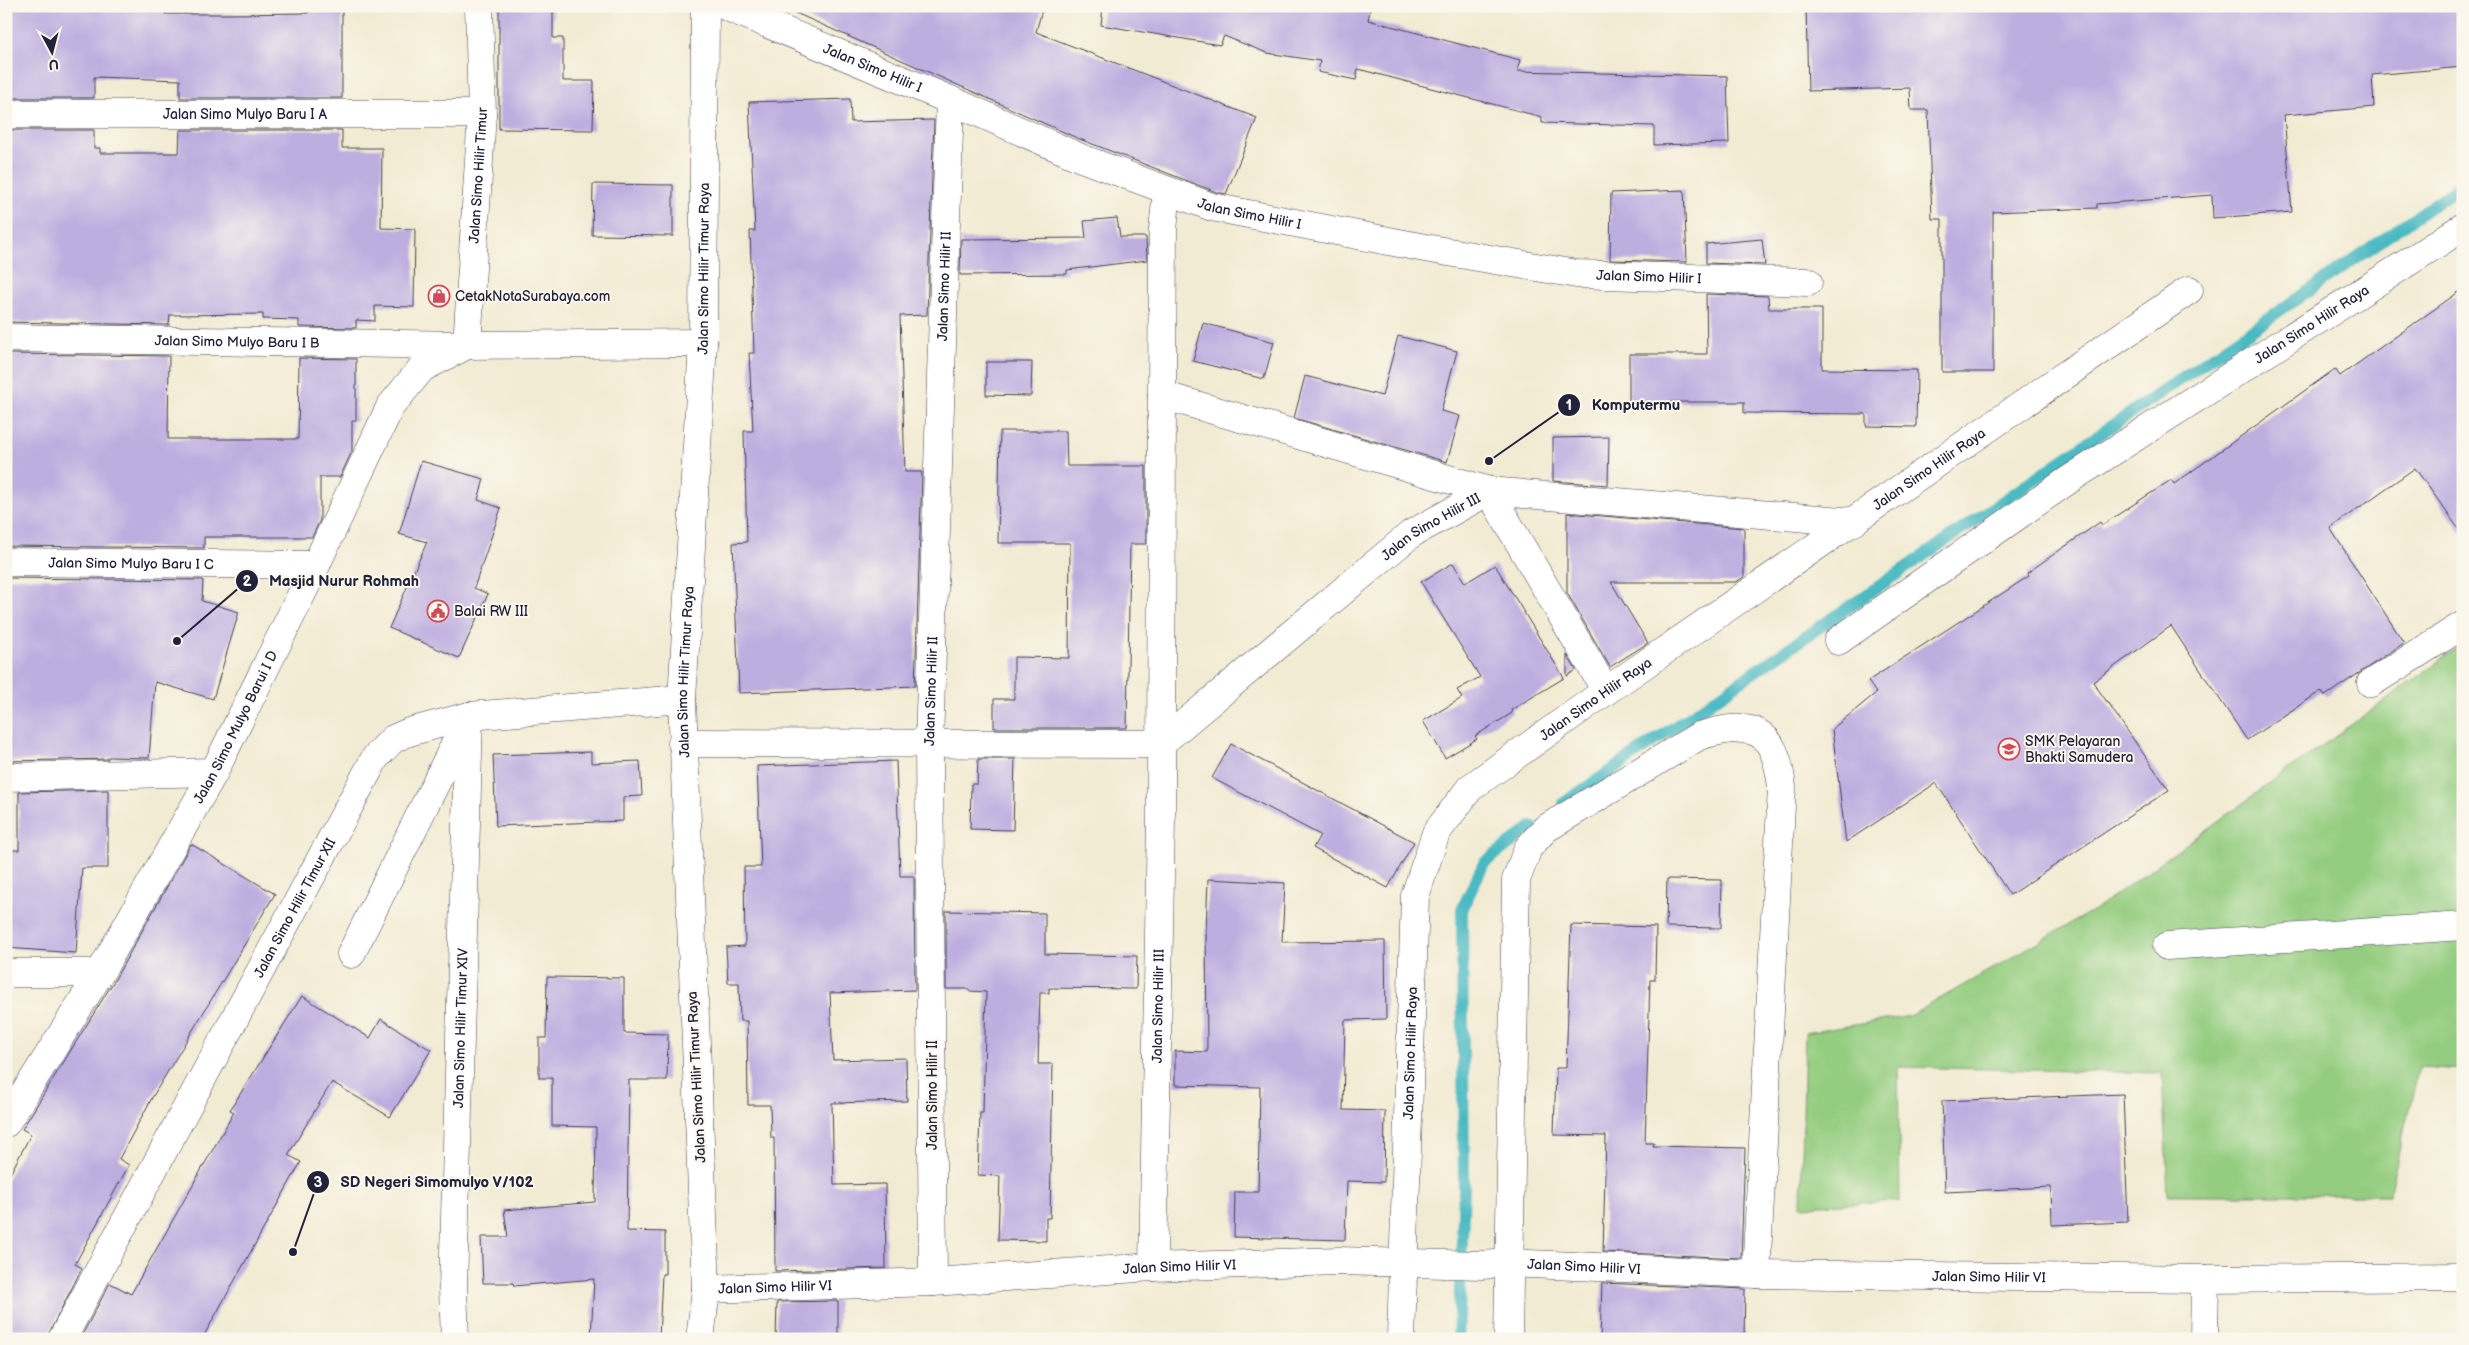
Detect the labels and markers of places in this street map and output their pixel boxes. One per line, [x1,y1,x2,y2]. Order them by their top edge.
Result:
shop icon: CetakNotaSurabaya.com [427,284,451,308]
place label: CetakNotaSurabaya.com [455,288,610,305]
callout: Komputermu [1557,390,1690,420]
callout: Masjid Nurur Rohmah [234,566,429,596]
public building icon: Balai RW III [426,599,450,623]
place label: Balai RW III [454,603,528,620]
place label: SMK Pelayaran Bhakti Samudera [2025,733,2133,766]
school or university icon: SMK Pelayaran Bhakti Samudera [1997,737,2021,761]
callout: SD Negeri Simomulyo V/102 [306,1167,544,1197]

